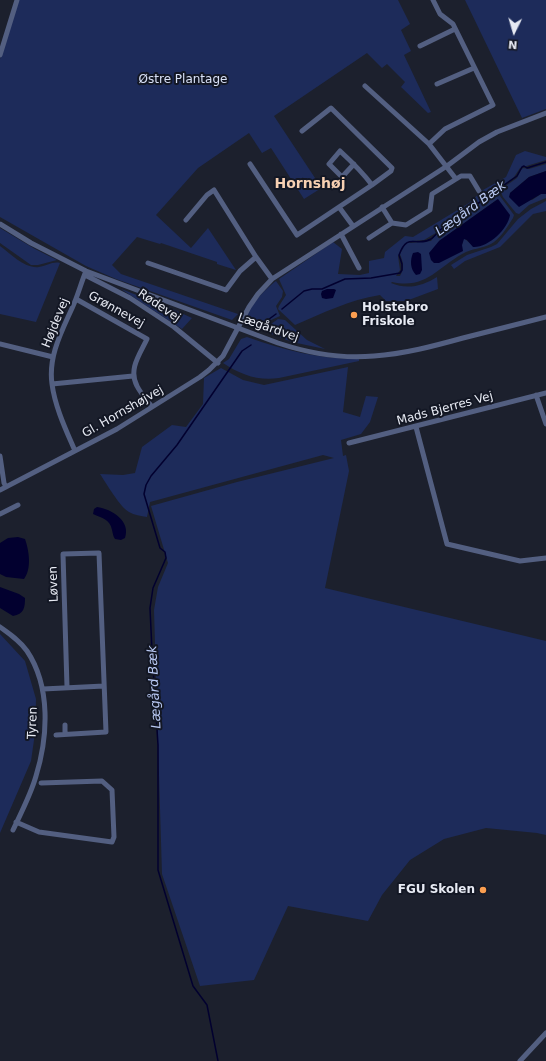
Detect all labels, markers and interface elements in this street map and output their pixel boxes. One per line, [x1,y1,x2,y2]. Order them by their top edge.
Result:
north arrow [494,12,534,52]
text: N [508,38,518,51]
park label: Østre Plantage [139,73,227,87]
district label: Hornshøj [275,176,345,192]
water label: Lægård Bæk [433,178,509,240]
street label: Rødevej [135,286,183,326]
street label: Grønnevej [85,289,147,331]
street label: Højdevej [39,296,73,350]
place label: Holstebro Friskole [362,301,428,329]
marker: Holstebro Friskole [349,310,359,320]
street label: Lægårdvej [236,311,300,345]
street label: Gl. Hornshøjvej [80,383,166,441]
street label: Mads Bjerres Vej [395,389,495,429]
street label: Løven [46,566,62,602]
water label: Lægård Bæk [145,645,165,729]
street label: Tyren [25,707,41,739]
place label: FGU Skolen [398,883,475,897]
marker: FGU Skolen [478,885,488,895]

